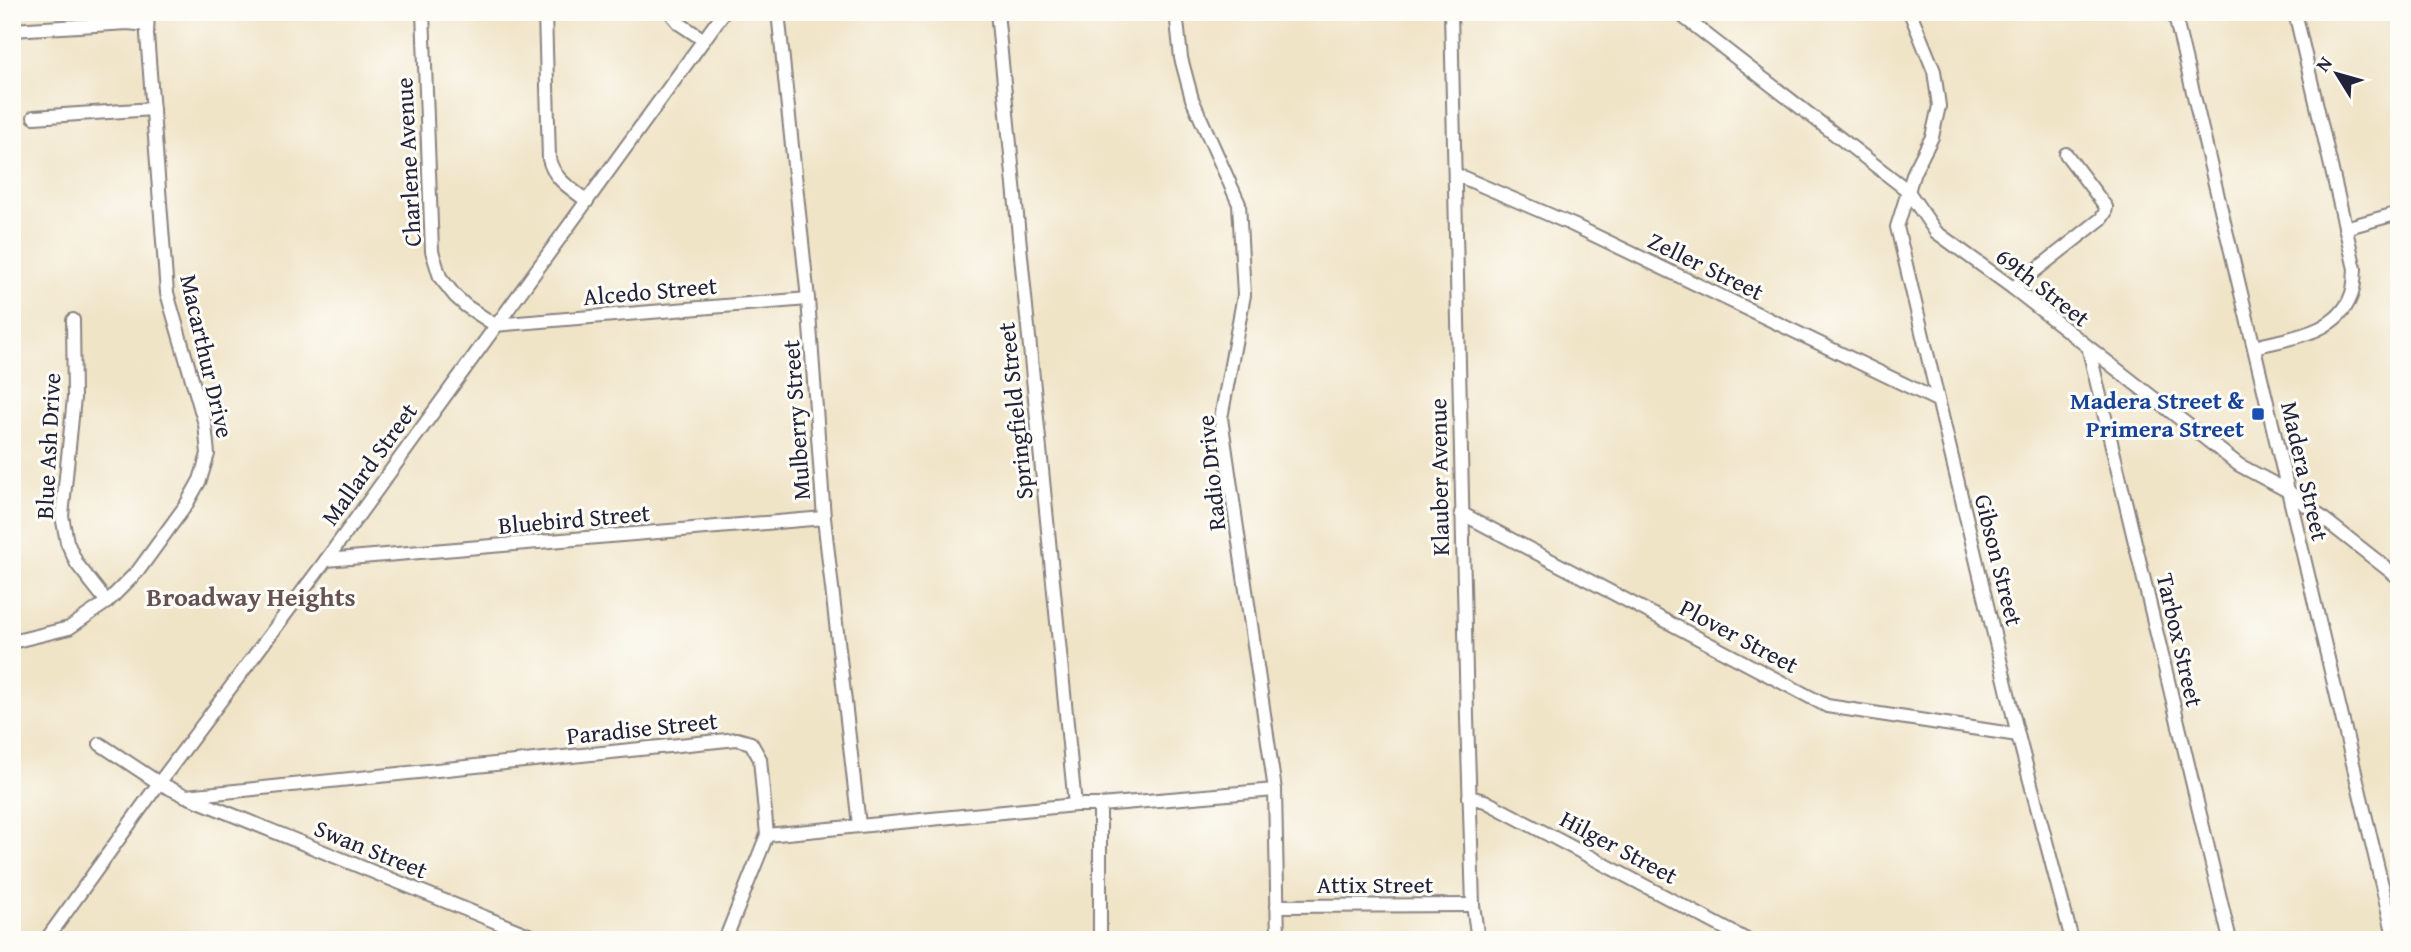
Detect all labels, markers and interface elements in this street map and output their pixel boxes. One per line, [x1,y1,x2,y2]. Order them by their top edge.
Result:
north arrow [2302,38,2372,108]
text: N [2308,50,2339,77]
street label: Charlene Avenue [386,76,430,248]
street label: Zeller Street [1642,223,1770,309]
street label: 69th Street [1988,239,2098,335]
street label: Alcedo Street [582,268,719,314]
street label: Macarthur Drive [171,271,243,441]
street label: Springfield Street [988,320,1042,501]
street label: Mulberry Street [773,338,819,501]
street label: Blue Ash Drive [27,372,69,520]
place label: Madera Street & Primera Street [2070,383,2244,446]
street label: Mallard Street [312,395,426,533]
street label: Klauber Avenue [1420,398,1458,556]
street label: Madera Street [2272,398,2338,545]
marker: Madera Street & Primera Street [2250,406,2266,422]
street label: Radio Drive [1188,413,1234,533]
street label: Gibson Street [1966,490,2032,630]
street label: Bluebird Street [497,495,652,543]
street label: Tarbox Street [2148,570,2212,711]
district label: Broadway Heights [146,577,356,616]
street label: Plover Street [1673,590,1805,682]
street label: Paradise Street [565,703,720,753]
street label: Hilger Street [1554,801,1684,893]
street label: Swan Street [309,810,433,888]
street label: Attix Street [1317,867,1434,902]

